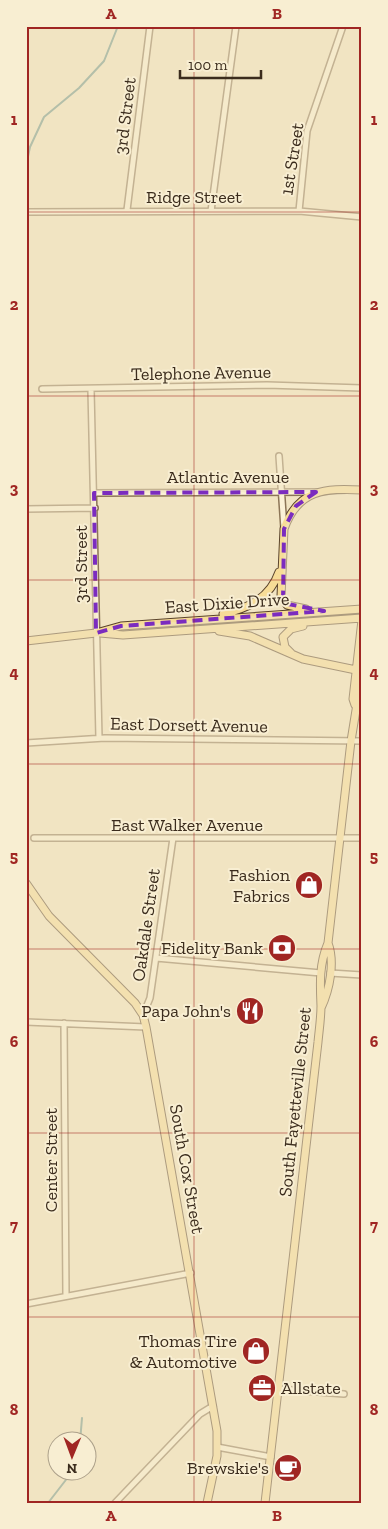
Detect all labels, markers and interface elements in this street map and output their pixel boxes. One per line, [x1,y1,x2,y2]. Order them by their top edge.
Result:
text: A [106,4,117,23]
text: B [272,4,282,23]
scale bar [180,48,262,80]
text: 100 m [188,56,227,74]
street label: 3rd Street [109,76,141,156]
text: 1 [11,110,18,129]
text: 1 [371,110,378,129]
street label: 1st Street [275,121,309,197]
street label: Ridge Street [146,186,242,208]
text: 2 [10,295,19,314]
text: 2 [370,295,379,314]
street label: Telephone Avenue [131,361,271,385]
street label: Atlantic Avenue [167,466,289,488]
text: 3 [10,479,19,498]
text: 3 [370,479,379,498]
street label: 3rd Street [70,525,92,603]
street label: East Dixie Drive [164,588,290,618]
text: 4 [9,663,19,682]
text: 4 [369,663,379,682]
street label: East Dorsett Avenue [110,713,268,737]
street label: East Walker Avenue [111,814,263,836]
text: 5 [10,847,18,866]
text: 5 [370,847,378,866]
place label: Fashion Fabrics [229,864,291,907]
street label: Oakdale Street [127,867,165,983]
shop icon: Fashion Fabrics [294,870,324,900]
bank icon: Fidelity Bank [267,933,297,963]
place label: Fidelity Bank [161,937,264,959]
restaurant icon: Papa John's [235,996,265,1026]
place label: Papa John's [141,1000,231,1022]
street label: South Fayetteville Street [274,1006,316,1198]
text: 6 [10,1032,19,1051]
text: 6 [370,1032,379,1051]
street label: South Cox Street [165,1103,209,1236]
street label: Center Street [40,1108,62,1212]
text: 7 [10,1216,18,1235]
text: 7 [370,1216,378,1235]
place label: Thomas Tire & Automotive [129,1330,237,1373]
shop icon: Thomas Tire & Automotive [241,1336,271,1366]
office icon: Allstate [247,1373,277,1403]
place label: Allstate [281,1377,341,1399]
text: 8 [10,1400,19,1419]
text: 8 [370,1400,379,1419]
north arrow [48,1432,98,1482]
cafe icon: Brewskie's [273,1453,303,1483]
place label: Brewskie's [187,1457,269,1479]
text: N [66,1460,77,1477]
text: A [106,1506,117,1525]
text: B [272,1506,282,1525]

